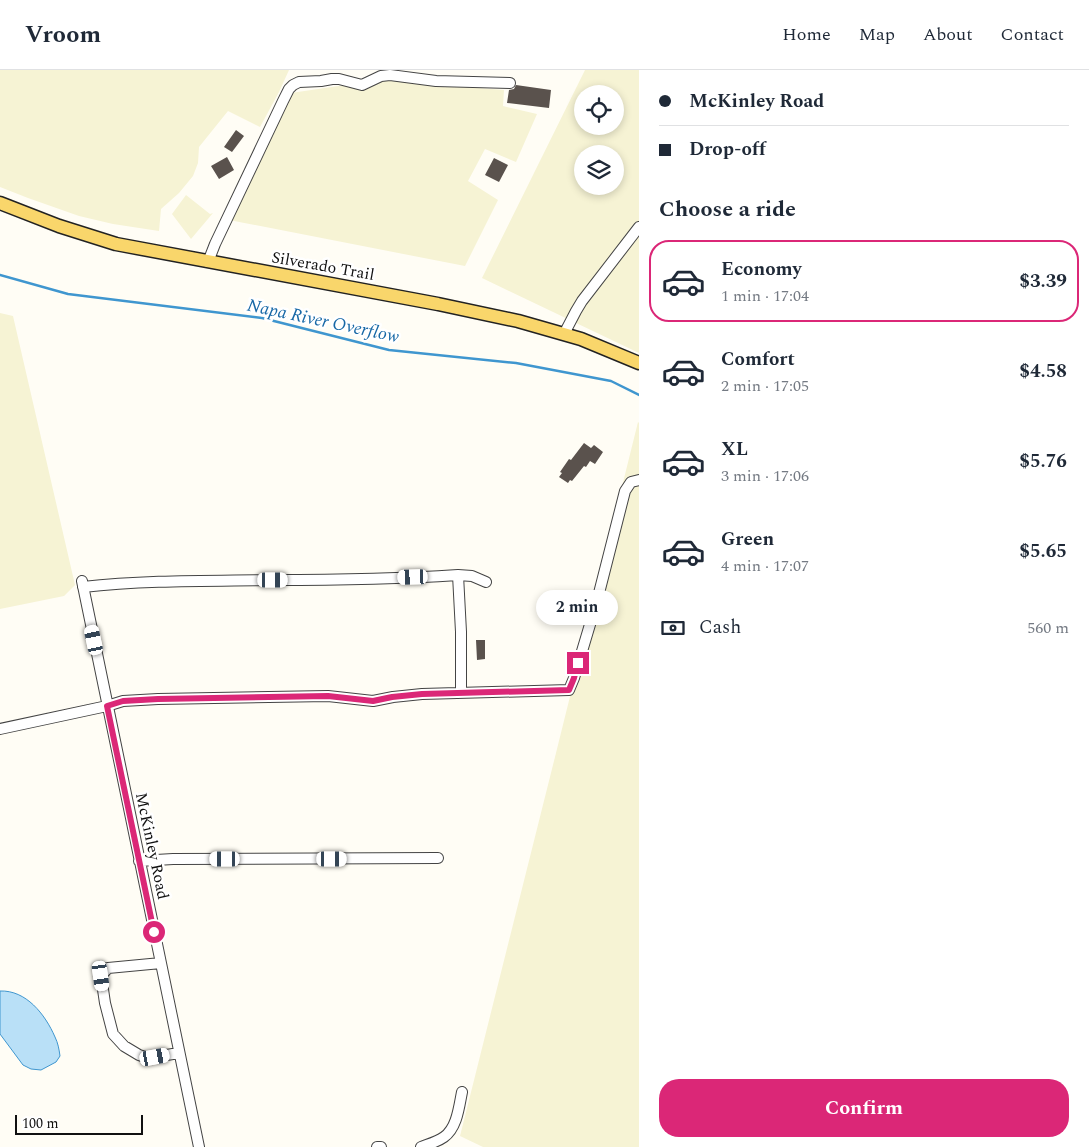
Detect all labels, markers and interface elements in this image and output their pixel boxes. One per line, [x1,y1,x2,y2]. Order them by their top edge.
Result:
text: Vroom [25,17,101,53]
text: Home [782,21,831,48]
text: Map [859,21,895,48]
text: About [923,21,973,48]
text: Contact [1001,21,1064,48]
map controls [574,85,624,195]
button: locate [574,85,624,135]
text: McKinley Road [689,87,824,116]
text: Drop-off [689,135,766,164]
button: layers [574,145,624,195]
text: Choose a ride [659,193,796,226]
street label: Silverado Trail [270,245,376,287]
text: Economy [721,255,802,284]
icon: car [661,259,706,304]
text: $3.39 [1019,267,1067,296]
text: 1 min · 17:04 [721,284,809,308]
water label: Napa River Overflow [245,292,401,350]
text: Comfort [721,345,795,374]
icon: car [661,349,706,394]
text: $4.58 [1019,357,1067,386]
text: 2 min · 17:05 [721,374,809,398]
text: XL [721,435,748,464]
icon: car [661,439,706,484]
text: $5.76 [1019,447,1067,476]
text: 3 min · 17:06 [721,464,809,488]
text: Green [721,525,774,554]
icon: car [661,529,706,574]
text: $5.65 [1019,537,1067,566]
text: 4 min · 17:07 [721,554,809,578]
car [397,569,428,585]
car [258,573,288,588]
callout: 2 min [537,590,619,626]
text: 2 min [556,595,598,619]
text: Cash [699,613,741,642]
icon: cash [659,614,687,642]
text: 560 m [1027,616,1069,640]
car [83,624,104,656]
route end [567,652,589,674]
street label: McKinley Road [129,790,175,902]
car [210,852,240,867]
car [317,852,347,867]
route start [143,921,165,943]
car [91,960,110,992]
car [138,1047,171,1067]
button: Confirm [659,1079,1069,1137]
scale bar [15,1112,142,1135]
text: 100 m [22,1113,59,1134]

